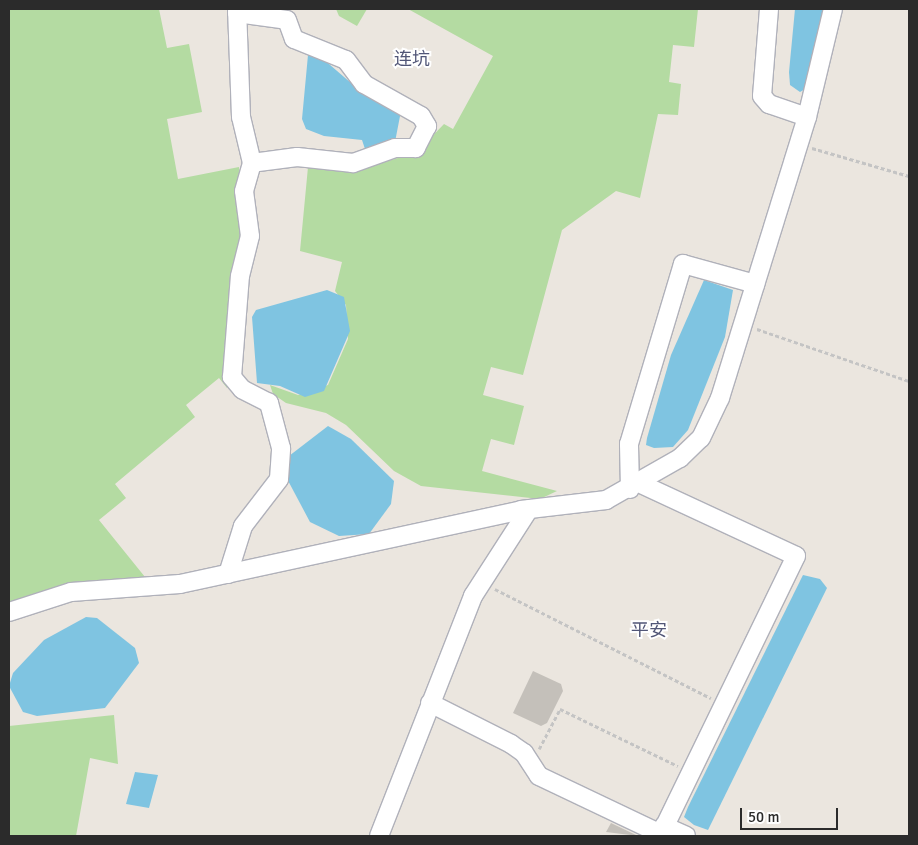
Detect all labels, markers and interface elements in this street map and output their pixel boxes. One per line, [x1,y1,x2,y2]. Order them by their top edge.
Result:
district label: 连坑 [394,48,430,70]
district label: 平安 [631,619,667,641]
scale bar [743,798,840,830]
text: 50 m [748,808,779,826]

